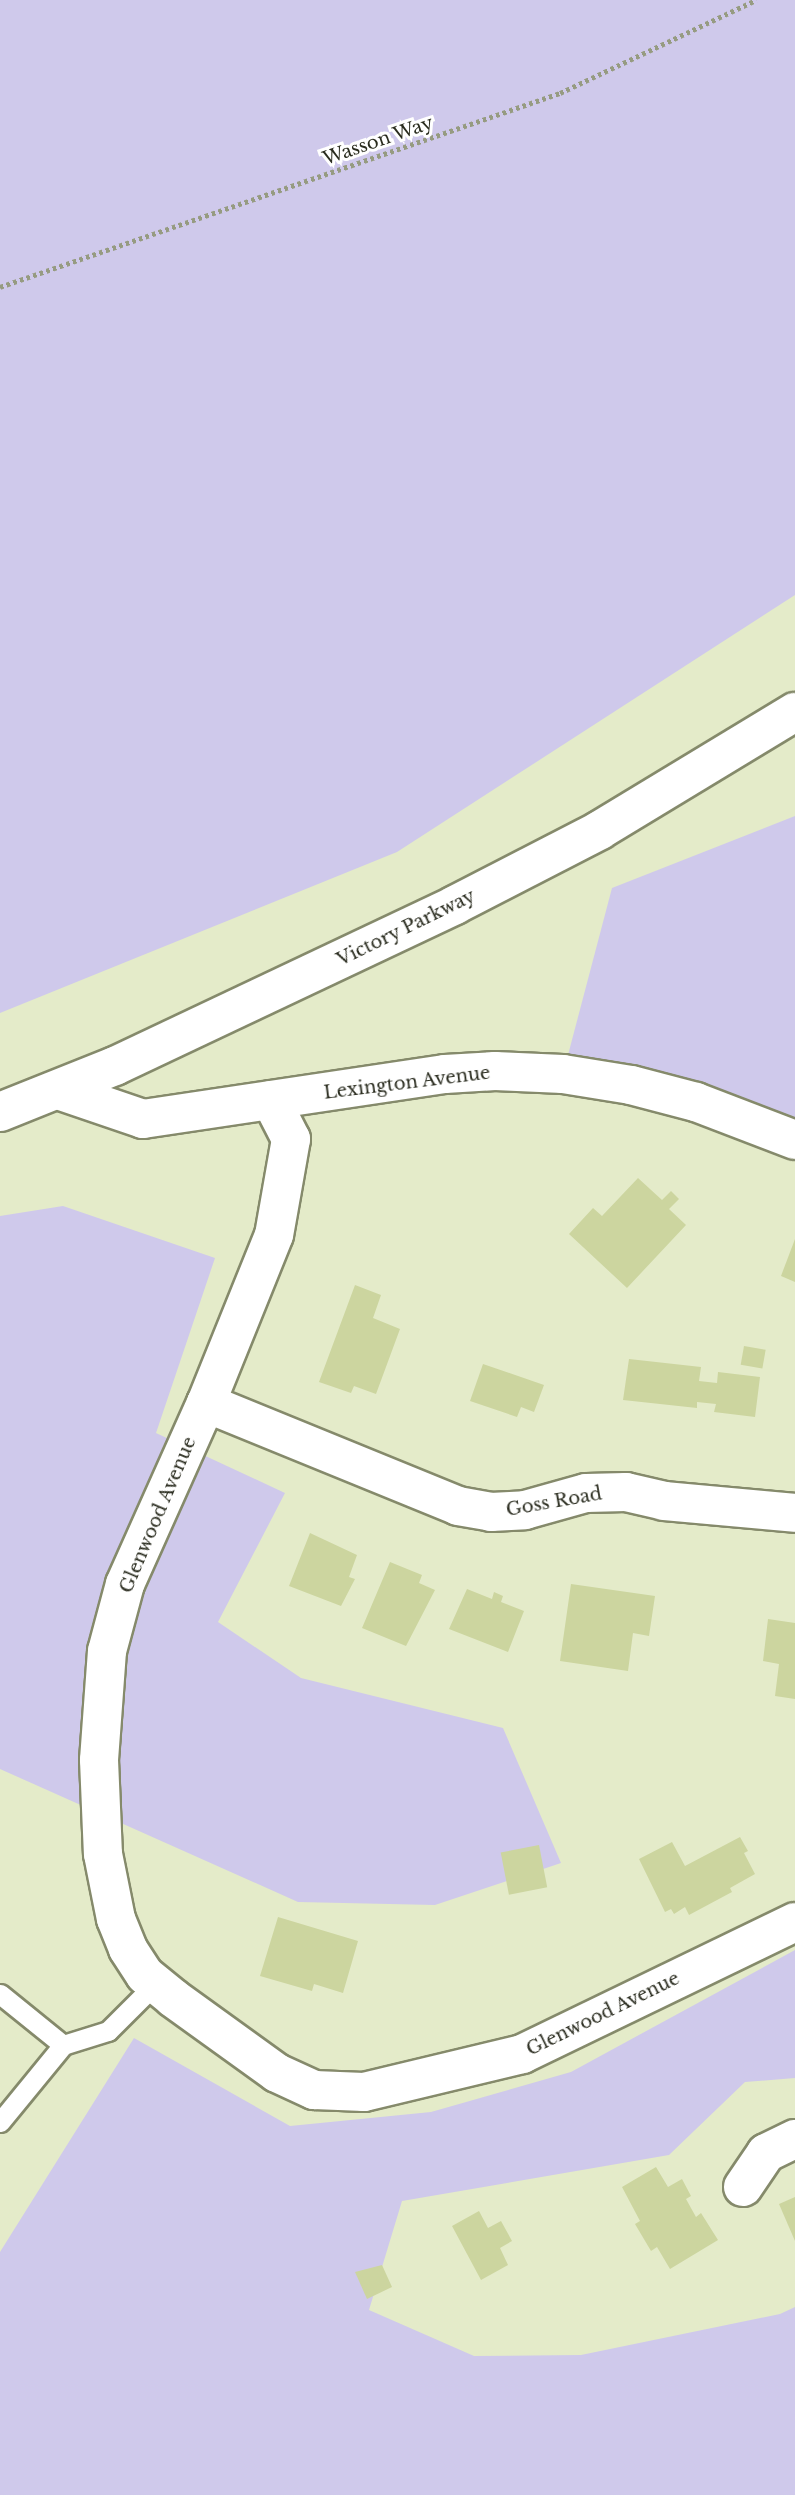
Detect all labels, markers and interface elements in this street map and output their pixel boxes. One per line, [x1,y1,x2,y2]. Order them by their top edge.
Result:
street label: Wasson Way [320,112,436,170]
street label: Victory Parkway [333,885,479,971]
street label: Lexington Avenue [322,1062,492,1104]
street label: Glenwood Avenue [115,1433,201,1597]
street label: Goss Road [504,1483,604,1521]
street label: Glenwood Avenue [523,1967,683,2061]

